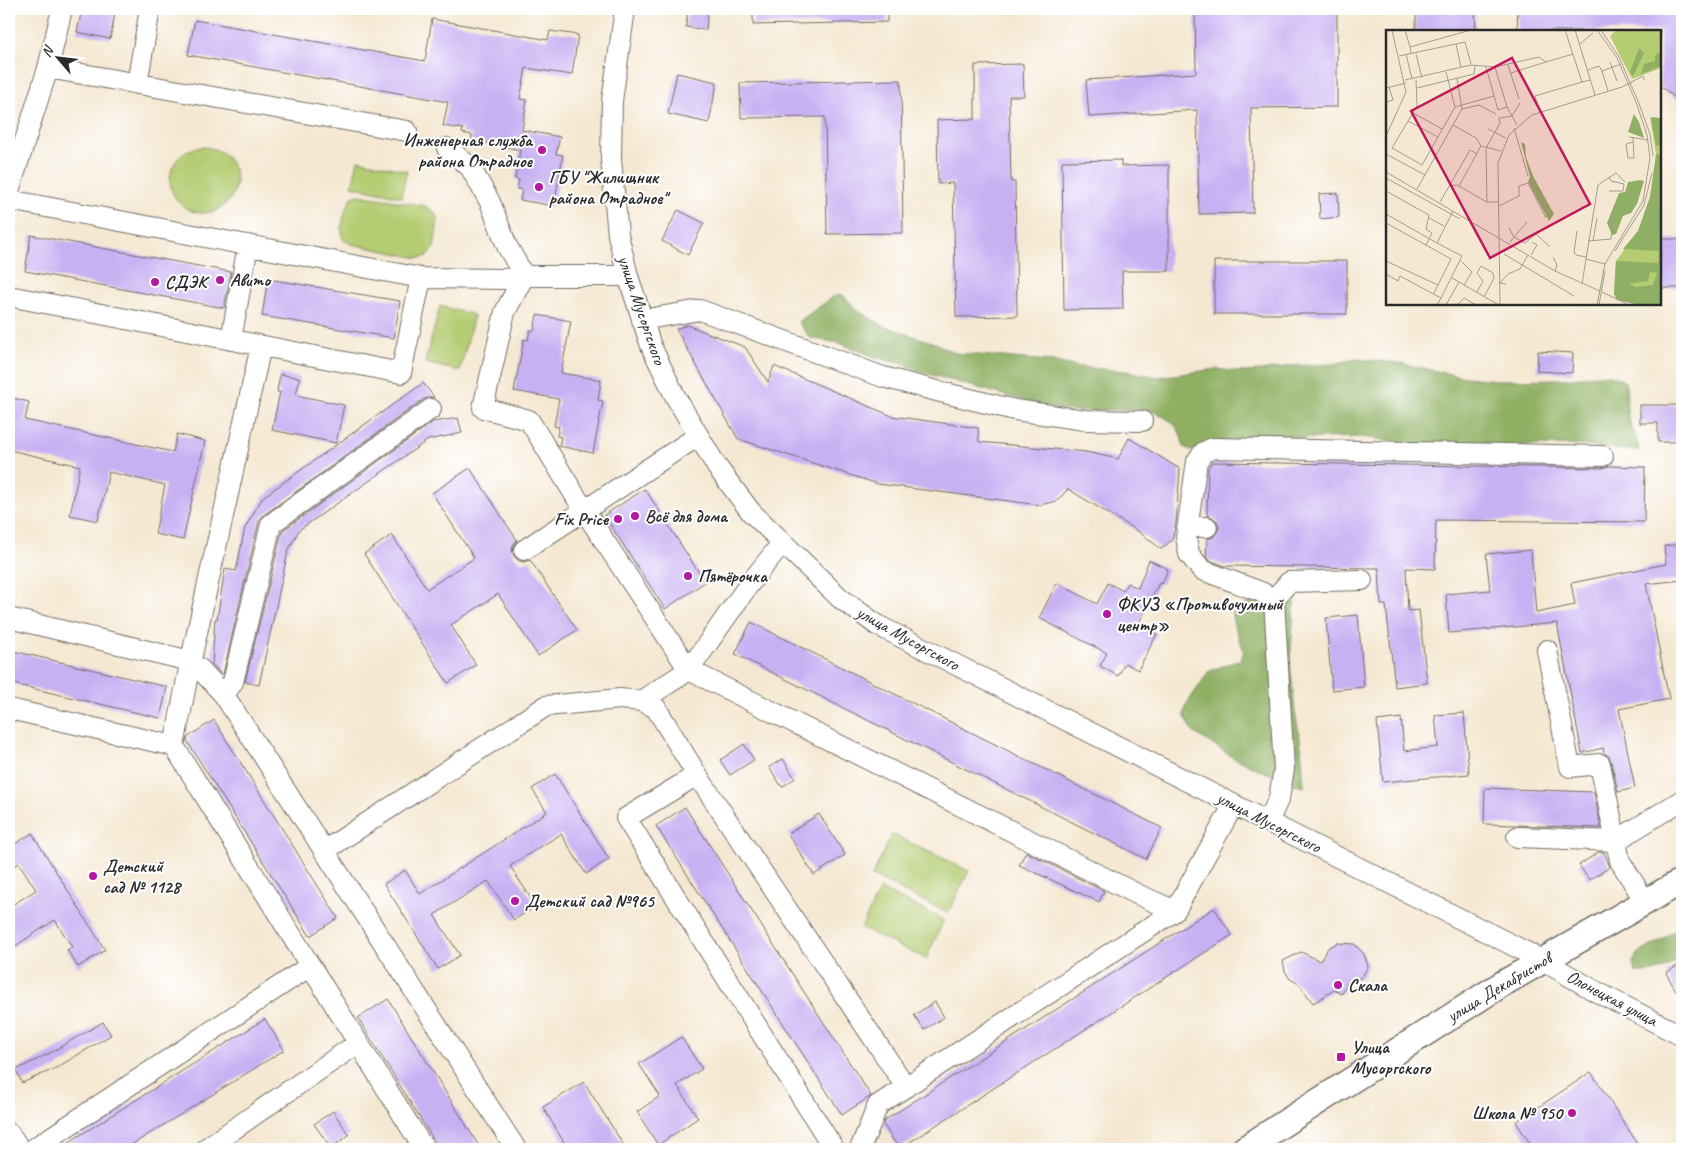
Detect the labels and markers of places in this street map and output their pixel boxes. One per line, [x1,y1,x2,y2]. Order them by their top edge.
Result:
place label: Инженерная служба района Отрадное [403,129,534,172]
marker: Инженерная служба района Отрадное [536,144,548,156]
place label: ГБУ "Жилищник района Отрадное" [549,166,671,209]
marker: ГБУ "Жилищник района Отрадное" [533,181,545,193]
place label: Авито [230,269,272,291]
place label: СДЭК [165,271,210,293]
marker: Авито [214,274,226,286]
marker: СДЭК [149,276,161,288]
place label: Всё для дома [645,505,729,527]
place label: Fix Price [554,508,610,530]
marker: Всё для дома [629,510,641,522]
marker: Fix Price [612,513,624,525]
place label: Пятёрочка [698,565,768,587]
marker: Пятёрочка [682,570,694,582]
place label: ФКУЗ «Противочумный центр» [1117,593,1284,636]
marker: ФКУЗ «Противочумный центр» [1101,608,1113,620]
place label: Детский сад № 1128 [103,855,182,898]
marker: Детский сад № 1128 [87,870,99,882]
place label: Детский сад №965 [525,890,656,912]
marker: Детский сад №965 [509,895,521,907]
place label: Скала [1348,974,1388,996]
marker: Скала [1332,979,1344,991]
place label: Улица Мусоргского [1351,1036,1432,1079]
marker: Улица Мусоргского [1335,1051,1347,1063]
place label: Школа № 950 [1472,1102,1564,1124]
marker: Школа № 950 [1566,1107,1578,1119]

